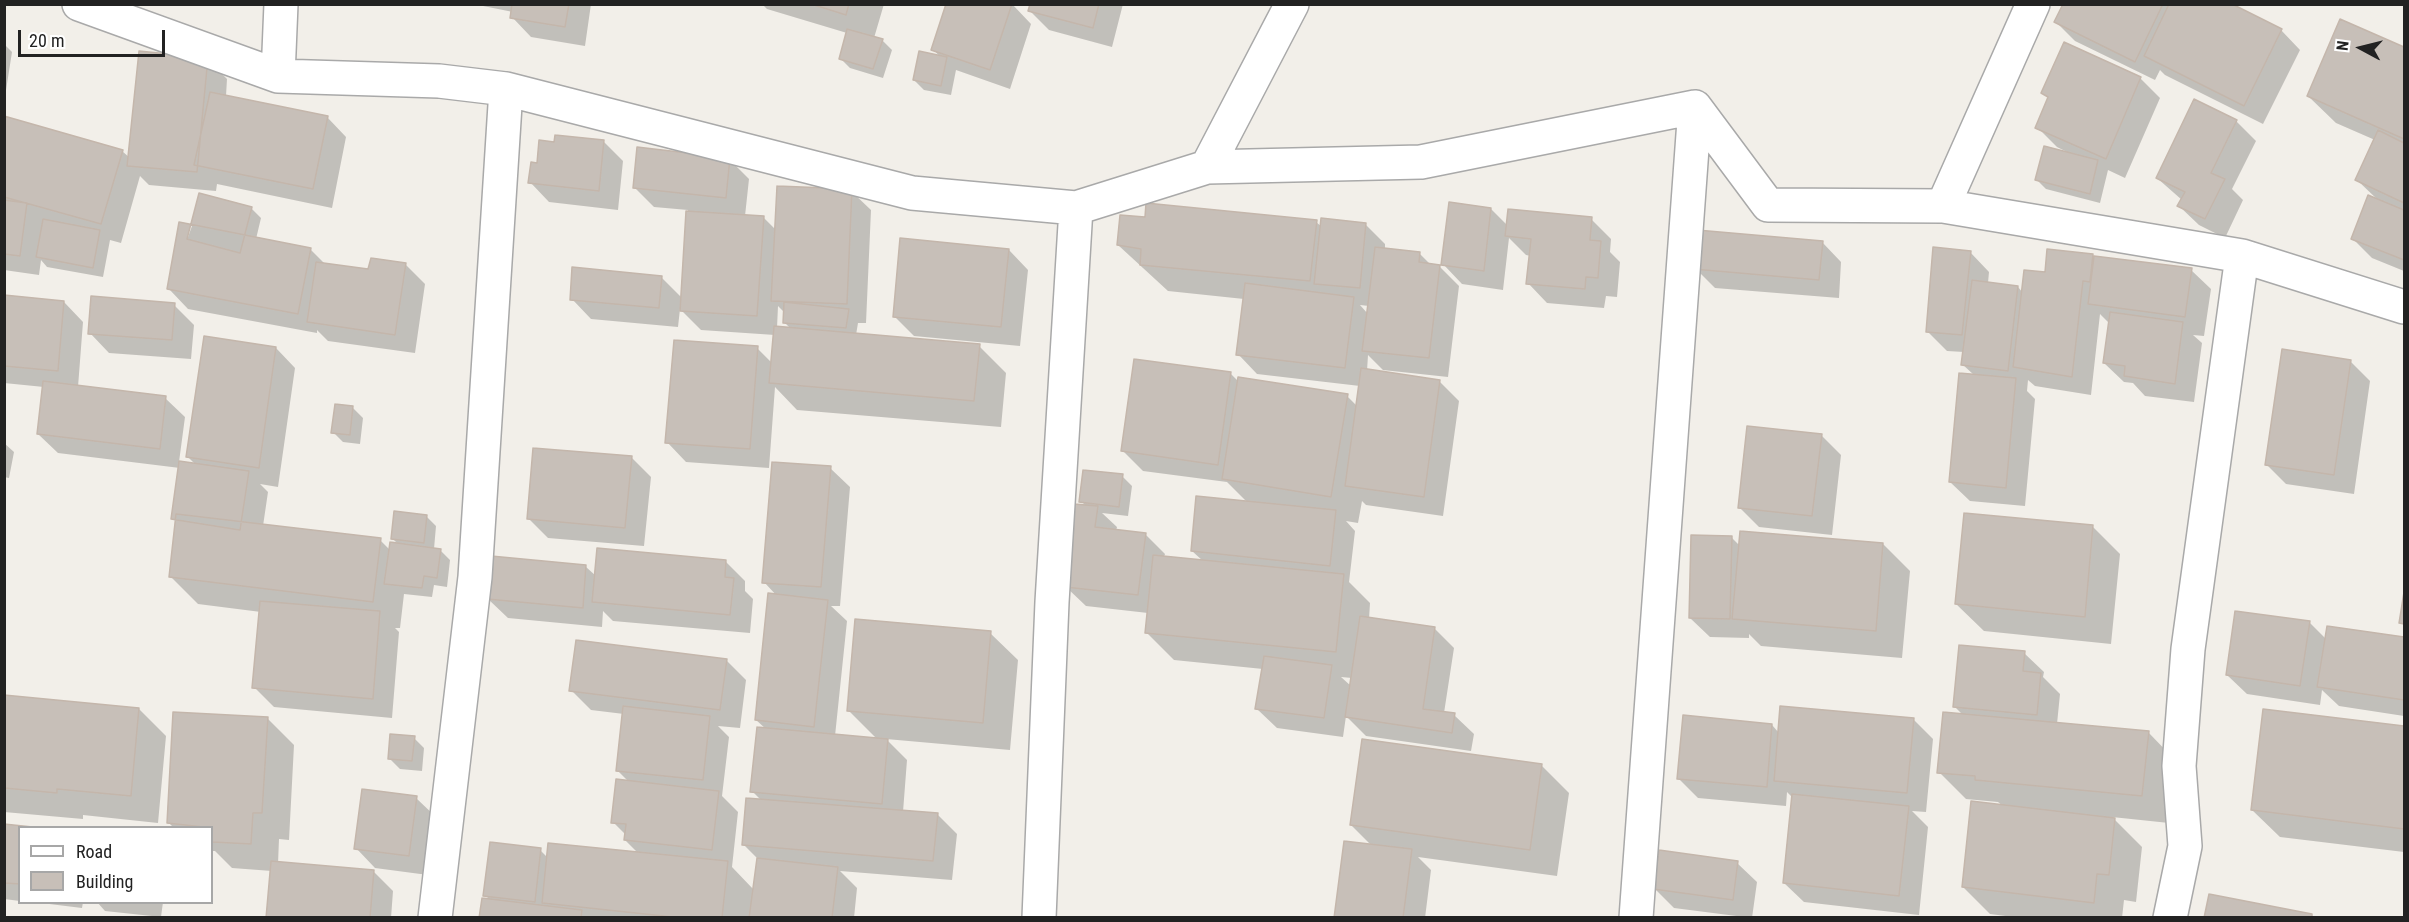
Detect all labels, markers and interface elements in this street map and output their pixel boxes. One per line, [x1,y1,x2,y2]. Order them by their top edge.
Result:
scale bar [21,18,168,56]
north arrow [2331,18,2391,78]
text: 20 m [29,30,64,51]
text: N [2333,40,2353,52]
legend [18,826,213,904]
text: Road [76,841,112,862]
text: Building [76,871,133,892]

